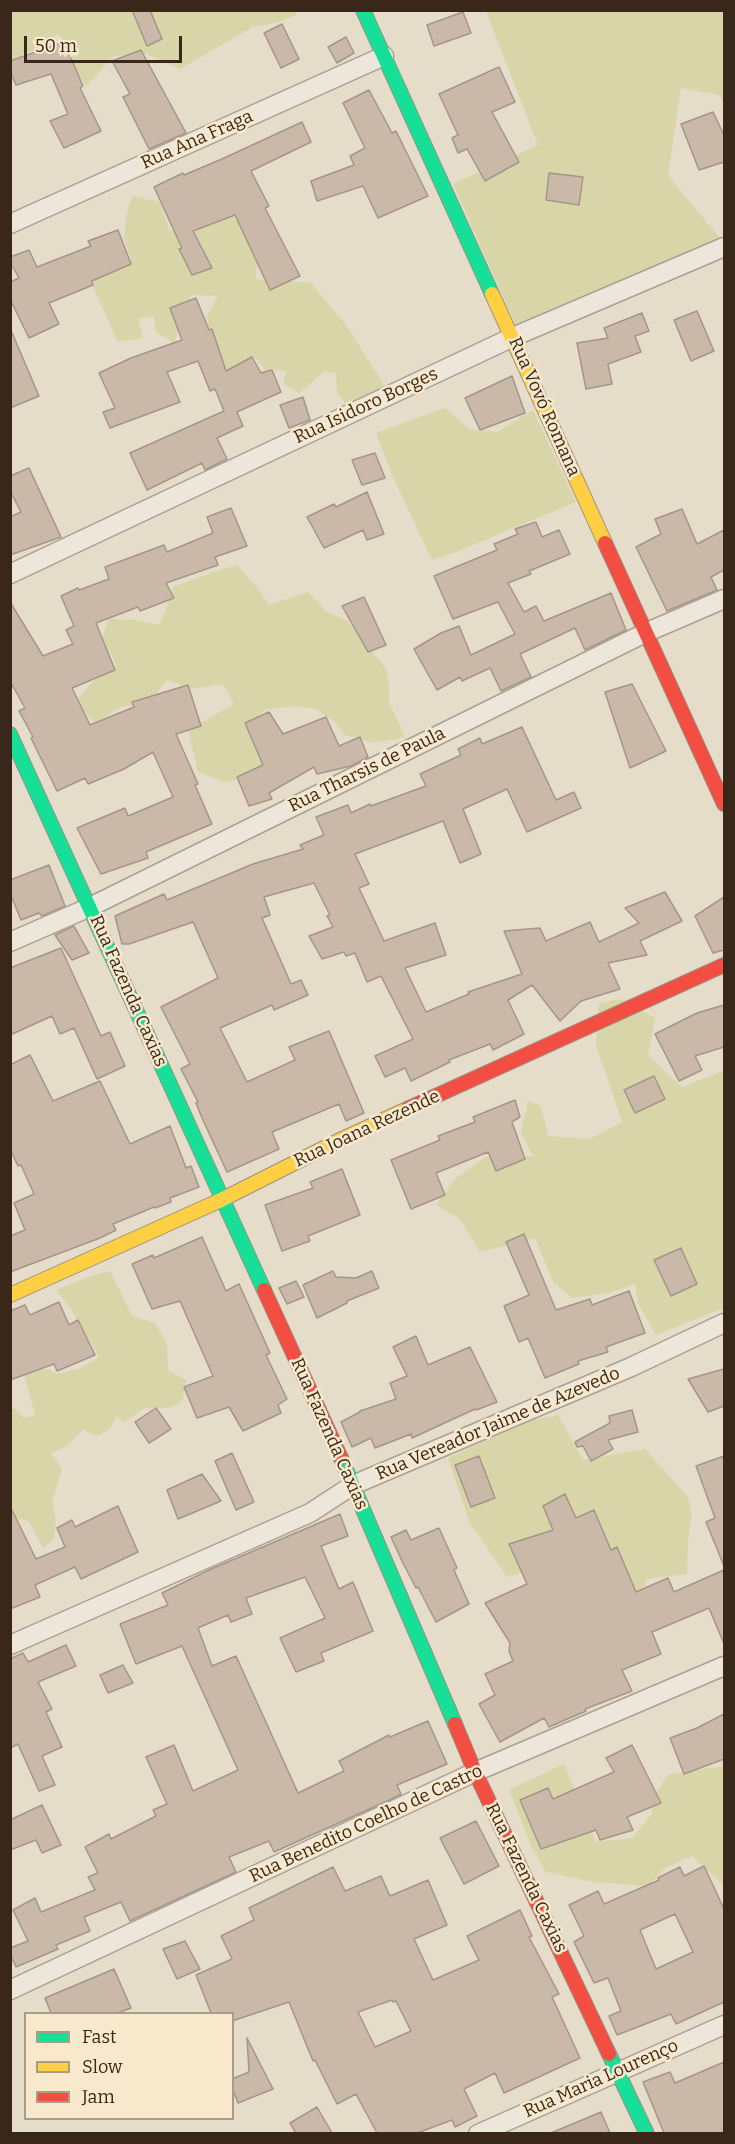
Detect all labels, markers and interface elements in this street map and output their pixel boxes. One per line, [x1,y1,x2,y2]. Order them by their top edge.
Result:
scale bar [27,24,184,62]
text: 50 m [35,35,77,57]
street label: Rua Ana Fraga [138,106,256,174]
street label: Rua Vovó Romana [504,334,584,480]
street label: Rua Isidoro Borges [291,363,441,449]
street label: Rua Tharsis de Paula [285,723,449,817]
street label: Rua Fazenda Caxias [85,912,171,1070]
street label: Rua Joana Rezende [291,1086,443,1172]
street label: Rua Fazenda Caxias [286,1355,372,1513]
street label: Rua Vereador Jaime de Azevedo [373,1363,623,1485]
street label: Rua Benedito Coelho de Castro [246,1760,486,1888]
street label: Rua Fazenda Caxias [480,1800,572,1956]
legend [24,2012,234,2120]
text: Fast [82,2026,117,2048]
street label: Rua Maria Lourenço [520,2035,682,2123]
text: Slow [82,2056,122,2078]
text: Jam [82,2086,115,2108]

